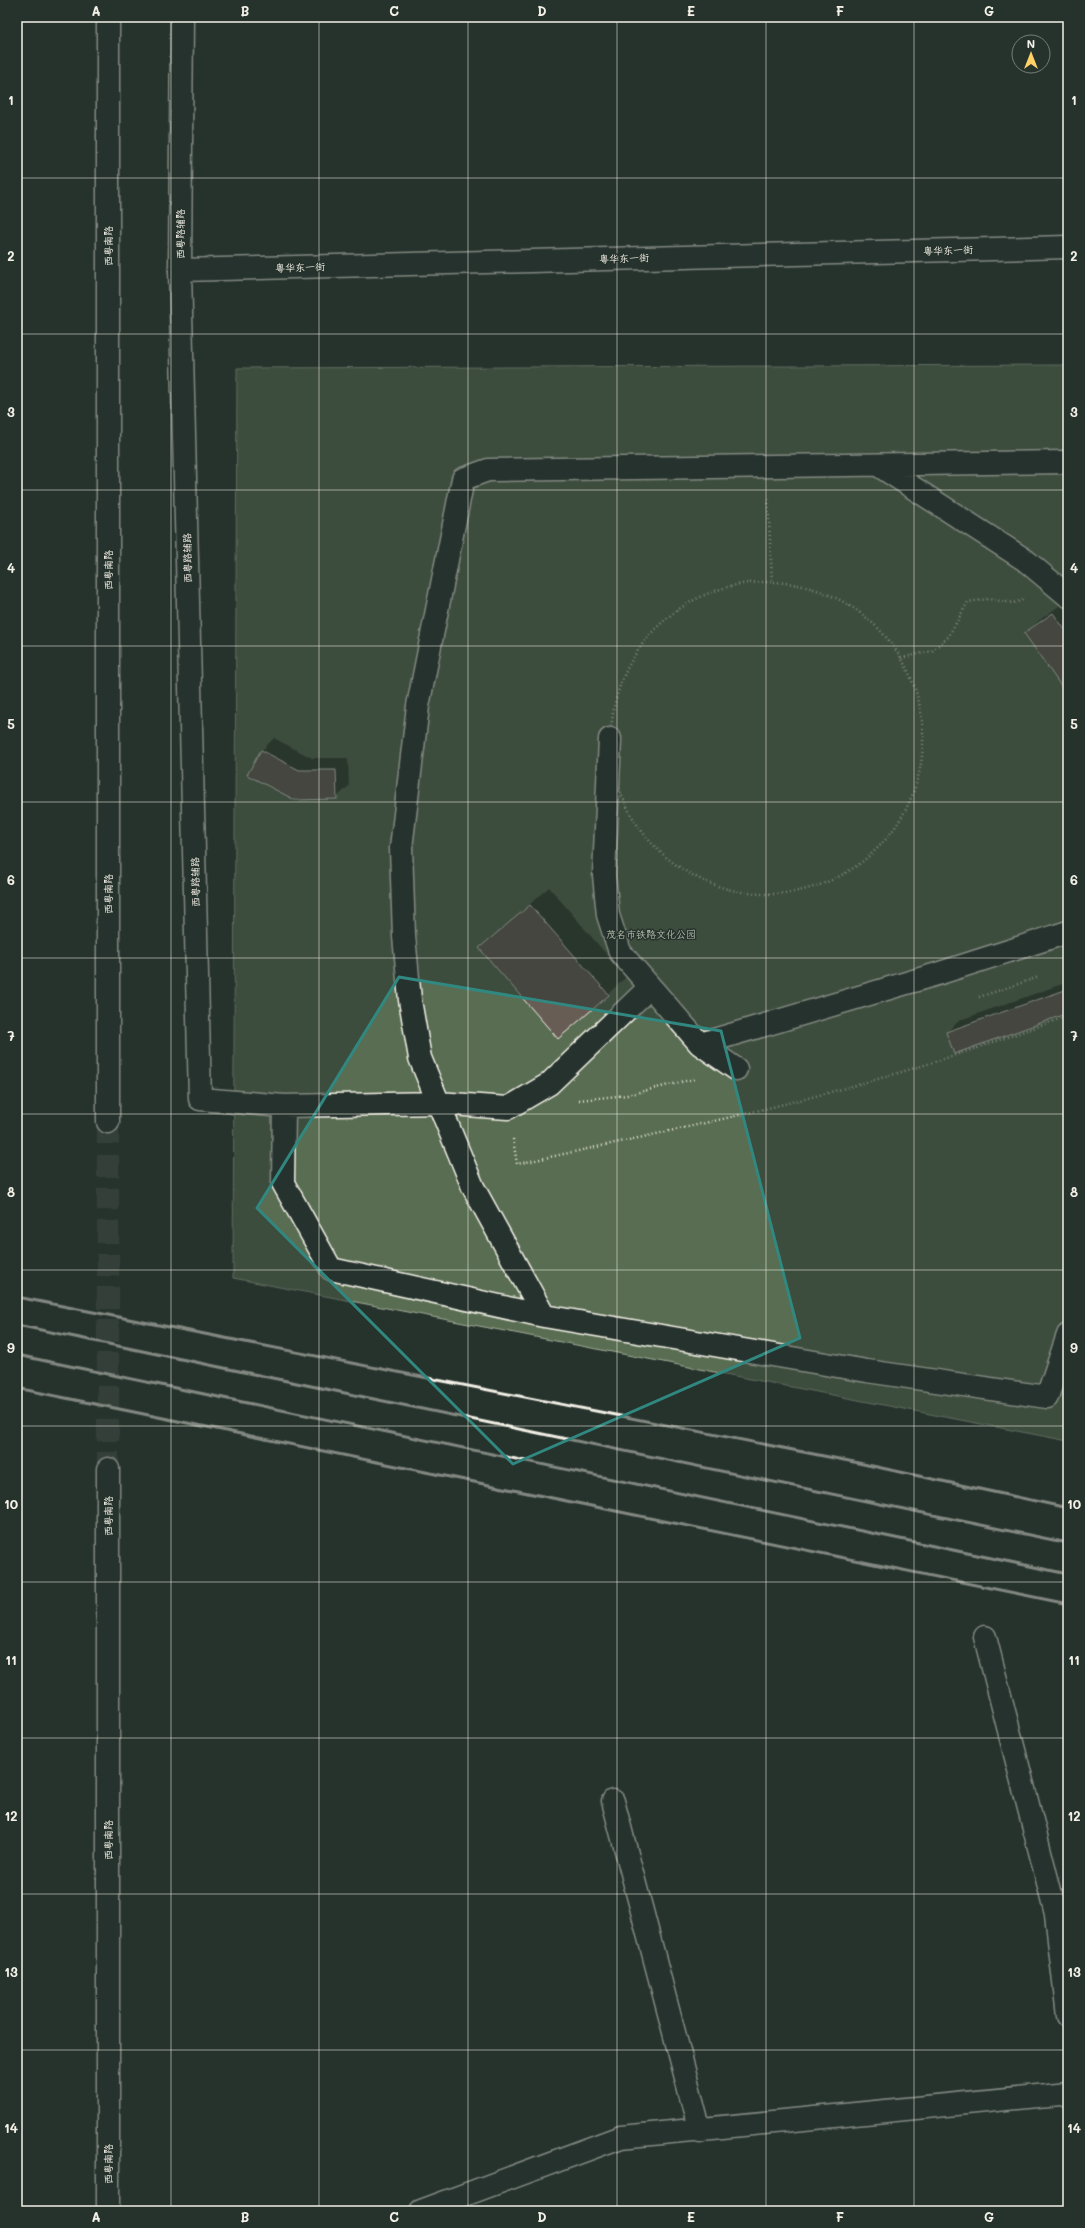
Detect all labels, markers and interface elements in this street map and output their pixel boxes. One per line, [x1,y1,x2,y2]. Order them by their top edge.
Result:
text: A [91,2,101,19]
text: B [241,2,250,19]
text: C [389,2,399,19]
text: D [537,2,547,19]
text: E [687,2,695,19]
text: F [836,2,844,19]
text: G [984,2,994,19]
north arrow [1011,34,1051,74]
text: N [1027,36,1035,51]
text: 1 [8,91,14,108]
text: 1 [1071,91,1077,108]
street label: 西粤路辅路 [173,209,187,259]
street label: 西粤南路 [101,226,115,266]
street label: 粤华东一街 [923,242,973,258]
text: 2 [7,247,15,264]
text: 2 [1070,247,1078,264]
street label: 粤华东一街 [599,250,649,266]
street label: 粤华东一街 [275,259,325,275]
text: 3 [7,403,15,420]
text: 3 [1070,403,1078,420]
street label: 西粤路辅路 [180,533,194,583]
street label: 西粤南路 [101,550,115,590]
text: 4 [7,559,15,576]
text: 4 [1070,559,1078,576]
text: 5 [7,715,15,732]
text: 5 [1070,715,1078,732]
street label: 西粤路辅路 [188,857,202,907]
text: 6 [7,871,15,888]
text: 6 [1070,871,1078,888]
street label: 西粤南路 [101,874,115,914]
park label: 茂名市铁路文化公园 [606,927,696,941]
text: 7 [7,1027,15,1044]
text: 7 [1070,1027,1078,1044]
text: 8 [7,1183,15,1200]
text: 8 [1070,1183,1078,1200]
text: 9 [7,1339,15,1356]
text: 9 [1070,1339,1078,1356]
text: 10 [4,1495,18,1512]
text: 10 [1067,1495,1081,1512]
street label: 西粤南路 [101,1496,115,1536]
text: 11 [5,1651,17,1668]
text: 11 [1068,1651,1080,1668]
text: 12 [4,1807,18,1824]
text: 12 [1067,1807,1081,1824]
street label: 西粤南路 [101,1820,115,1860]
text: 13 [4,1963,18,1980]
text: 13 [1067,1963,1081,1980]
text: 14 [4,2119,18,2136]
text: 14 [1067,2119,1081,2136]
street label: 西粤南路 [101,2144,115,2184]
text: A [91,2208,101,2225]
text: B [241,2208,250,2225]
text: C [389,2208,399,2225]
text: D [537,2208,547,2225]
text: E [687,2208,695,2225]
text: F [836,2208,844,2225]
text: G [984,2208,994,2225]

